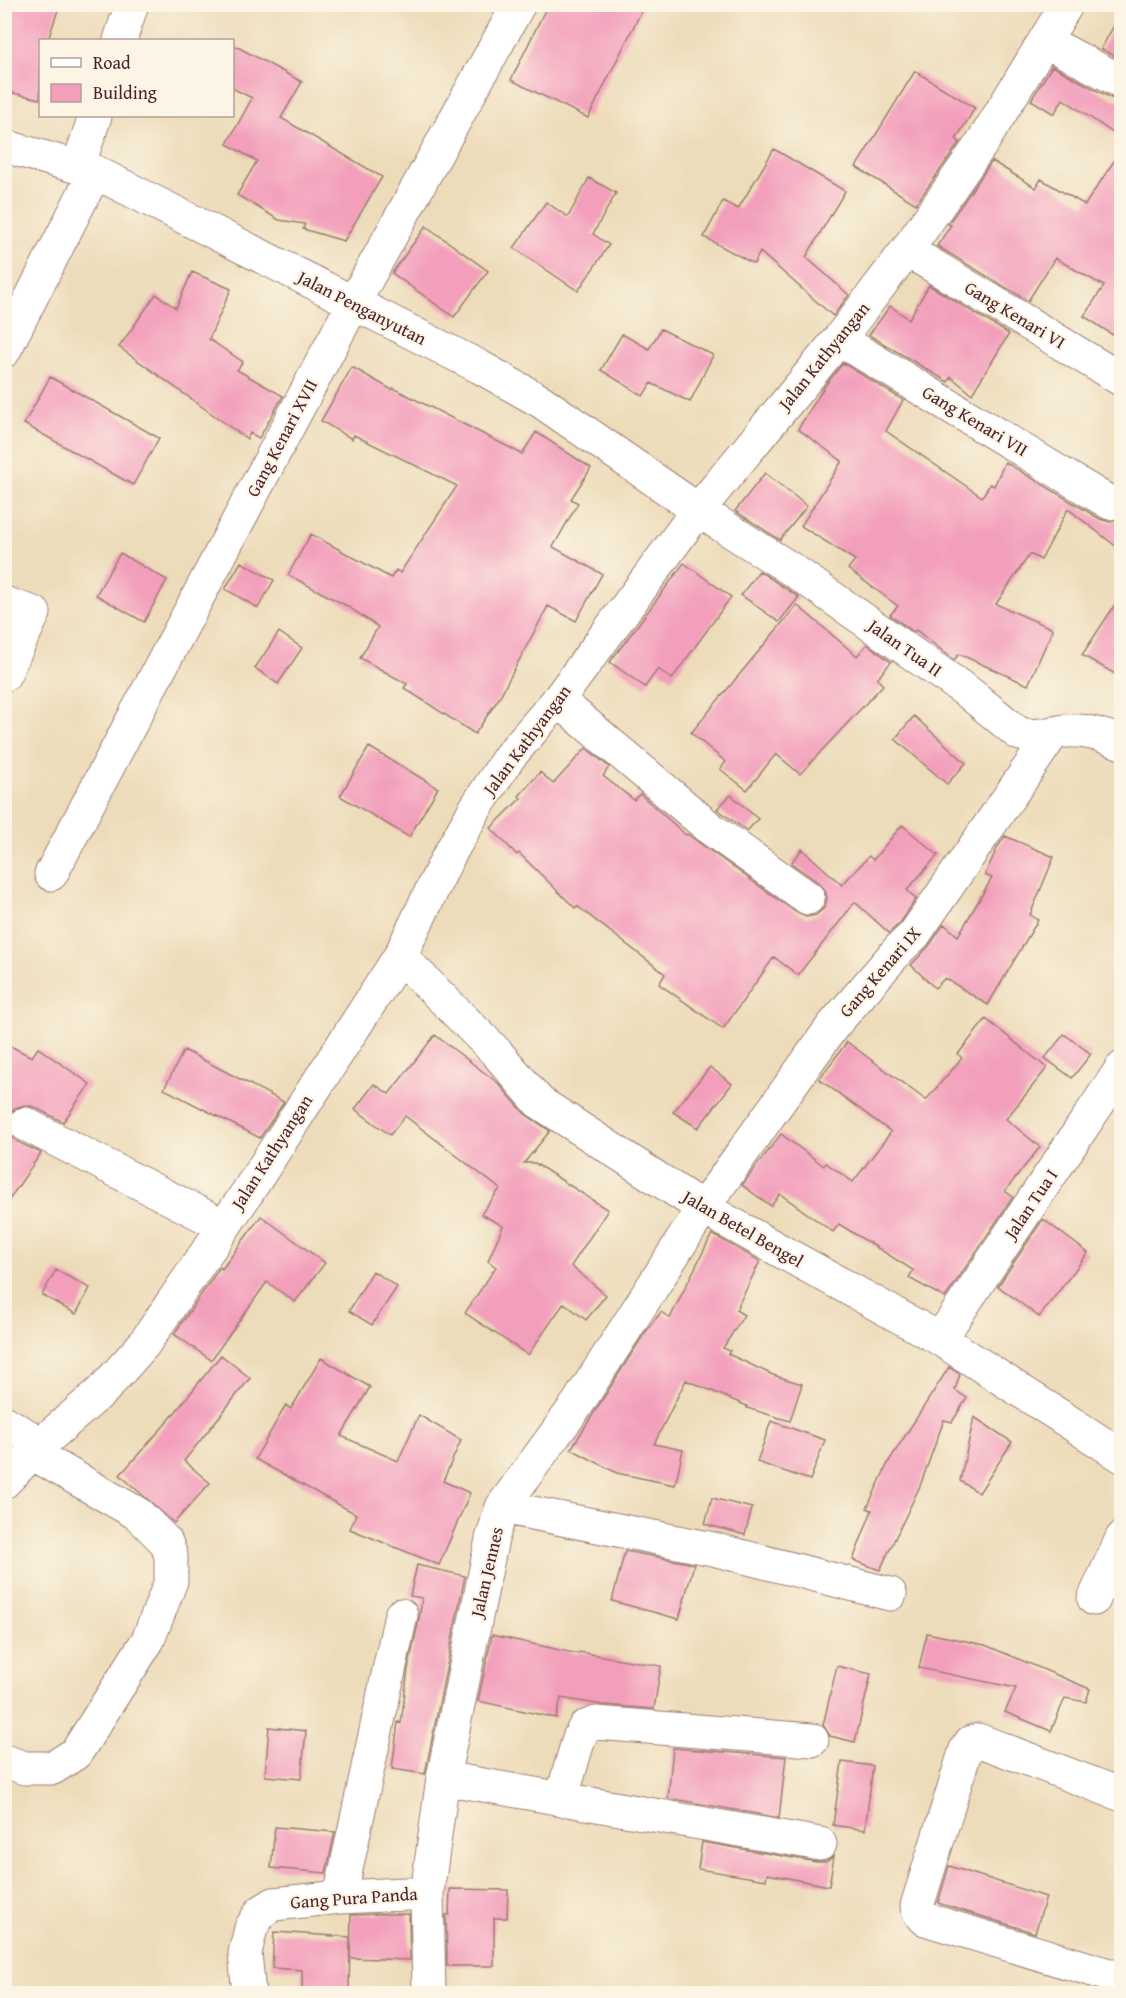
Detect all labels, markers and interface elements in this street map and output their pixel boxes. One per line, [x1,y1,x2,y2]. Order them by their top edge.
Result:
legend [39,39,234,117]
text: Road [93,49,131,76]
text: Building [93,79,157,106]
street label: Jalan Penganyutan [291,263,431,352]
street label: Gang Kenari VI [960,274,1071,355]
street label: Jalan Kathyangan [770,296,876,417]
street label: Gang Kenari XVII [239,374,324,502]
street label: Gang Kenari VII [917,378,1033,463]
street label: Jalan Tua II [861,611,948,683]
street label: Jalan Kathyangan [475,679,577,802]
street label: Gang Kenari IX [832,920,927,1023]
street label: Jalan Kathyangan [223,1089,319,1216]
street label: Jalan Tua I [996,1163,1064,1246]
street label: Jalan Betel Bengel [676,1182,809,1274]
street label: Jalan Jennes [463,1524,510,1622]
street label: Gang Pura Panda [289,1880,419,1915]

